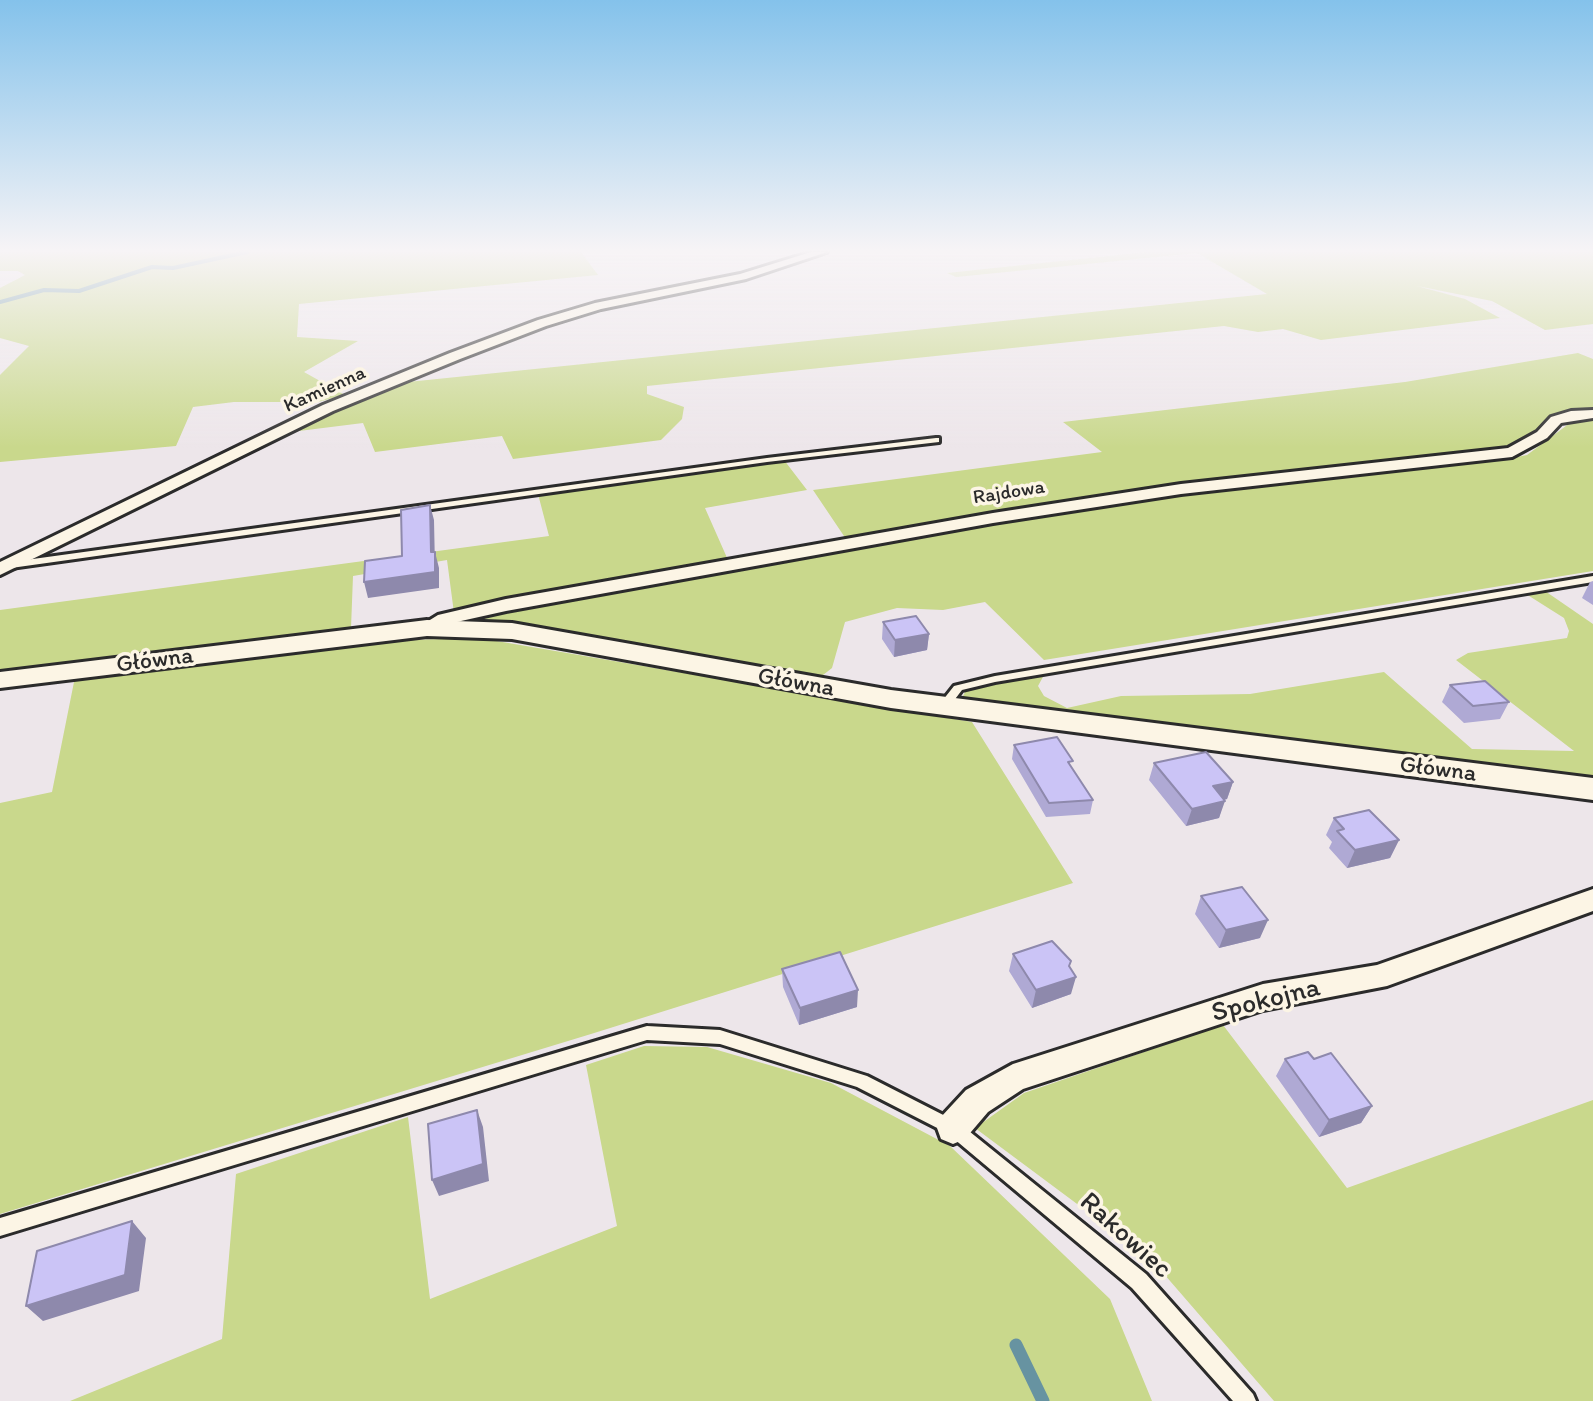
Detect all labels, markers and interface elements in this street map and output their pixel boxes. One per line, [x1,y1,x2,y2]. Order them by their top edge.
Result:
street label: Kamienna [280,361,370,419]
street label: Rajdowa [971,475,1047,511]
street label: Główna [115,642,195,680]
street label: Główna [755,662,837,704]
street label: Główna [1398,751,1478,789]
street label: Spokojna [1208,971,1324,1031]
street label: Rakowiec [1072,1186,1178,1286]

